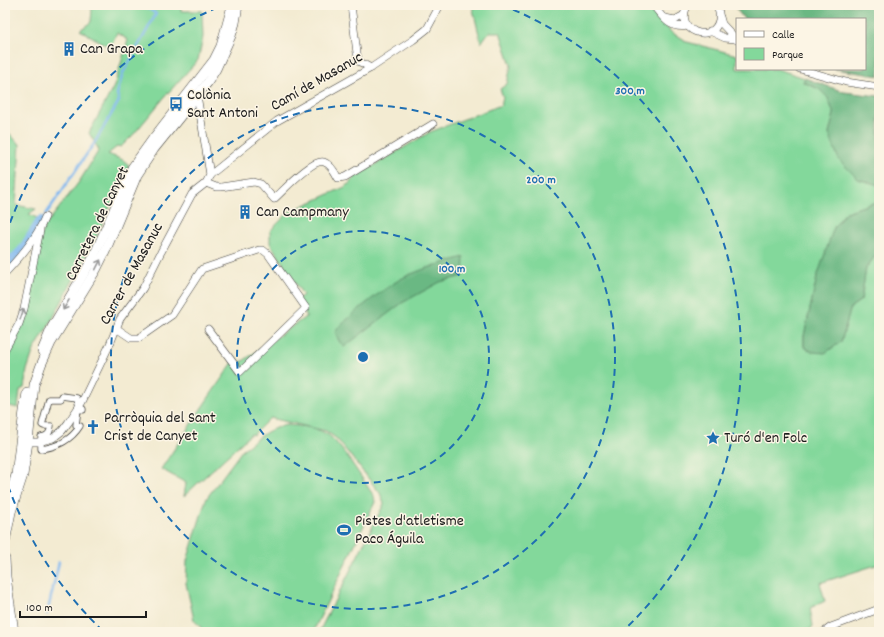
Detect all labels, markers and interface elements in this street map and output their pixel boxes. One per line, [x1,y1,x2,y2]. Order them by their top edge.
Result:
legend [736,18,866,70]
text: Calle [772,27,795,44]
place label: Can Grapa [80,38,143,61]
building icon: Can Grapa [61,41,77,57]
street label: Camí de Masanuc [267,46,367,118]
text: Parque [772,47,803,64]
text: 300 m [615,83,645,100]
place label: Colònia Sant Antoni [187,84,258,125]
bus stop icon: Colònia Sant Antoni [168,96,184,112]
street label: Carretera de Canyet [60,163,136,285]
text: 200 m [526,172,556,189]
place label: Can Campmany [256,201,349,224]
building icon: Can Campmany [237,204,253,220]
street label: Carrer de Masanuc [94,219,170,329]
one-way arrow [95,259,102,271]
text: 100 m [439,261,465,278]
one-way arrow [61,299,69,311]
one-way arrow [19,308,26,321]
centre of rings [356,350,370,364]
place label: Parròquia del Sant Crist de Canyet [104,407,216,448]
church icon: Parròquia del Sant Crist de Canyet [85,419,101,435]
place label: Turó d'en Folc [724,427,807,450]
place icon: Turó d'en Folc [705,430,721,446]
place label: Pistes d'atletisme Paco Águila [355,510,464,551]
sports icon: Pistes d'atletisme Paco Águila [336,522,352,538]
scale bar [20,593,146,619]
text: 100 m [26,600,53,617]

